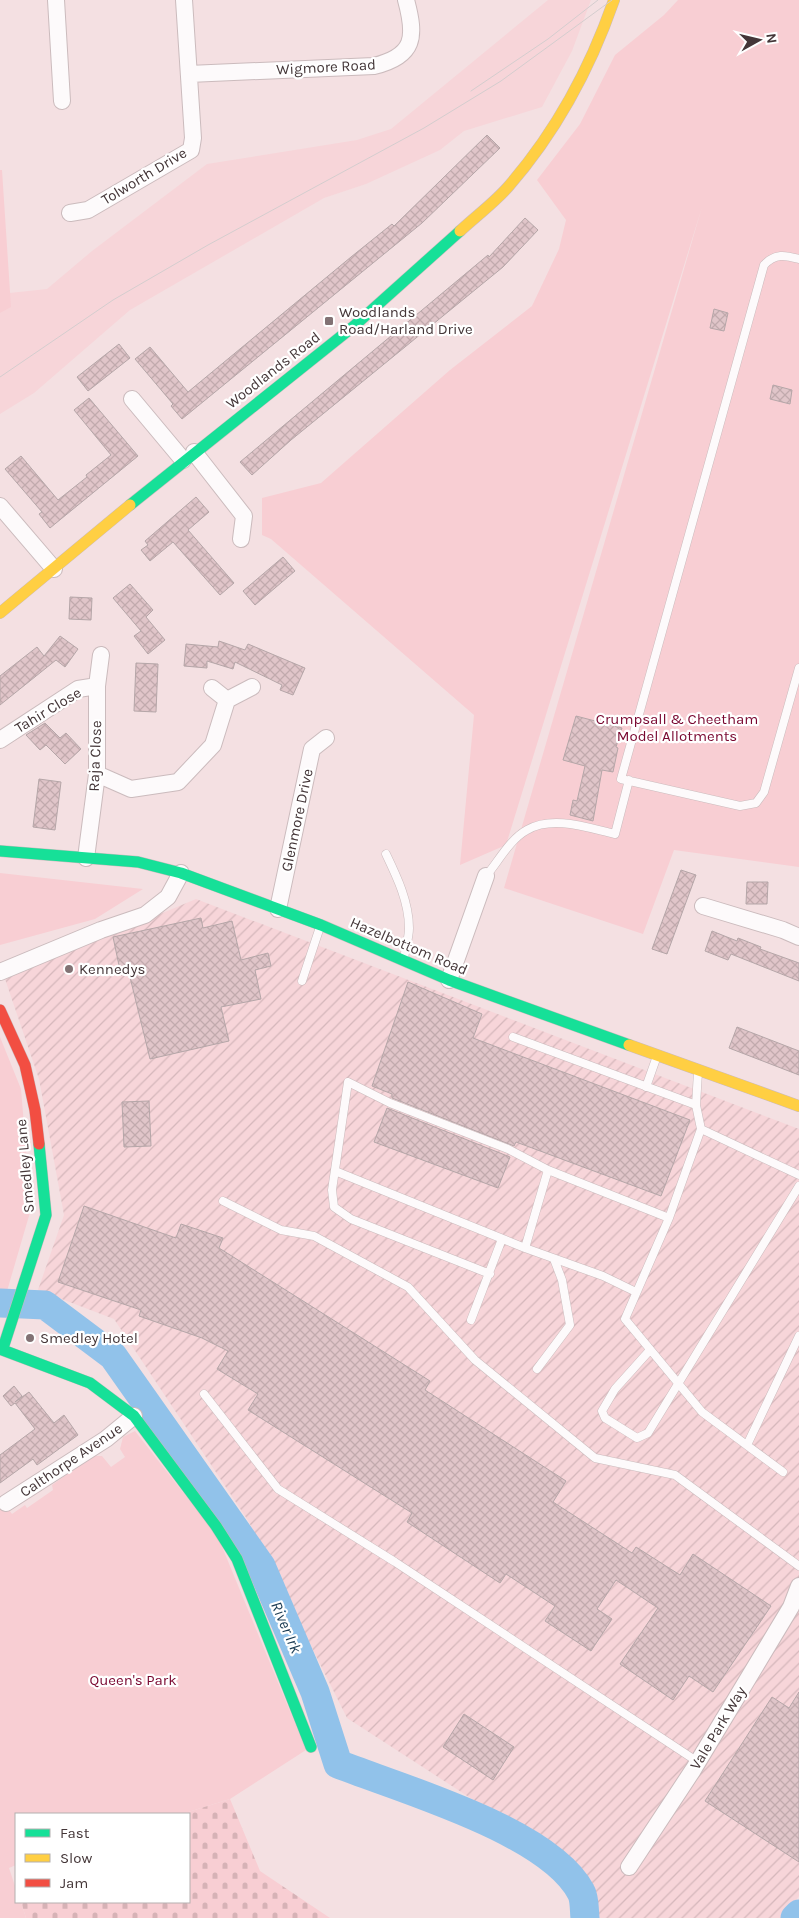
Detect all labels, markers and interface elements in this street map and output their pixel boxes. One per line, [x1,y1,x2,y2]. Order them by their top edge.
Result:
north arrow [734,15,784,65]
text: N [762,32,780,44]
street label: Wigmore Road [276,55,376,79]
street label: Tolworth Drive [98,143,190,209]
place label: Woodlands Road/Harland Drive [339,303,473,338]
marker: Woodlands Road/Harland Drive [323,315,335,327]
street label: Woodlands Road [222,328,324,412]
street label: Tahir Close [12,683,84,737]
park label: Crumpsall & Cheetham Model Allotments [596,710,758,745]
street label: Raja Close [85,720,105,792]
street label: Glenmore Drive [277,767,317,873]
street label: Hazelbottom Road [347,913,471,979]
place label: Kennedys [79,960,145,978]
marker: Kennedys [63,963,75,975]
street label: Smedley Lane [12,1118,38,1214]
place label: Smedley Hotel [40,1329,138,1347]
marker: Smedley Hotel [24,1332,36,1344]
street label: Calthorpe Avenue [16,1419,126,1501]
water label: River Irk [267,1598,306,1657]
park label: Queen's Park [89,1671,177,1689]
street label: Vale Park Way [686,1683,750,1773]
legend [15,1813,190,1903]
text: Fast [60,1824,90,1842]
text: Slow [60,1849,92,1867]
text: Jam [60,1874,88,1892]

